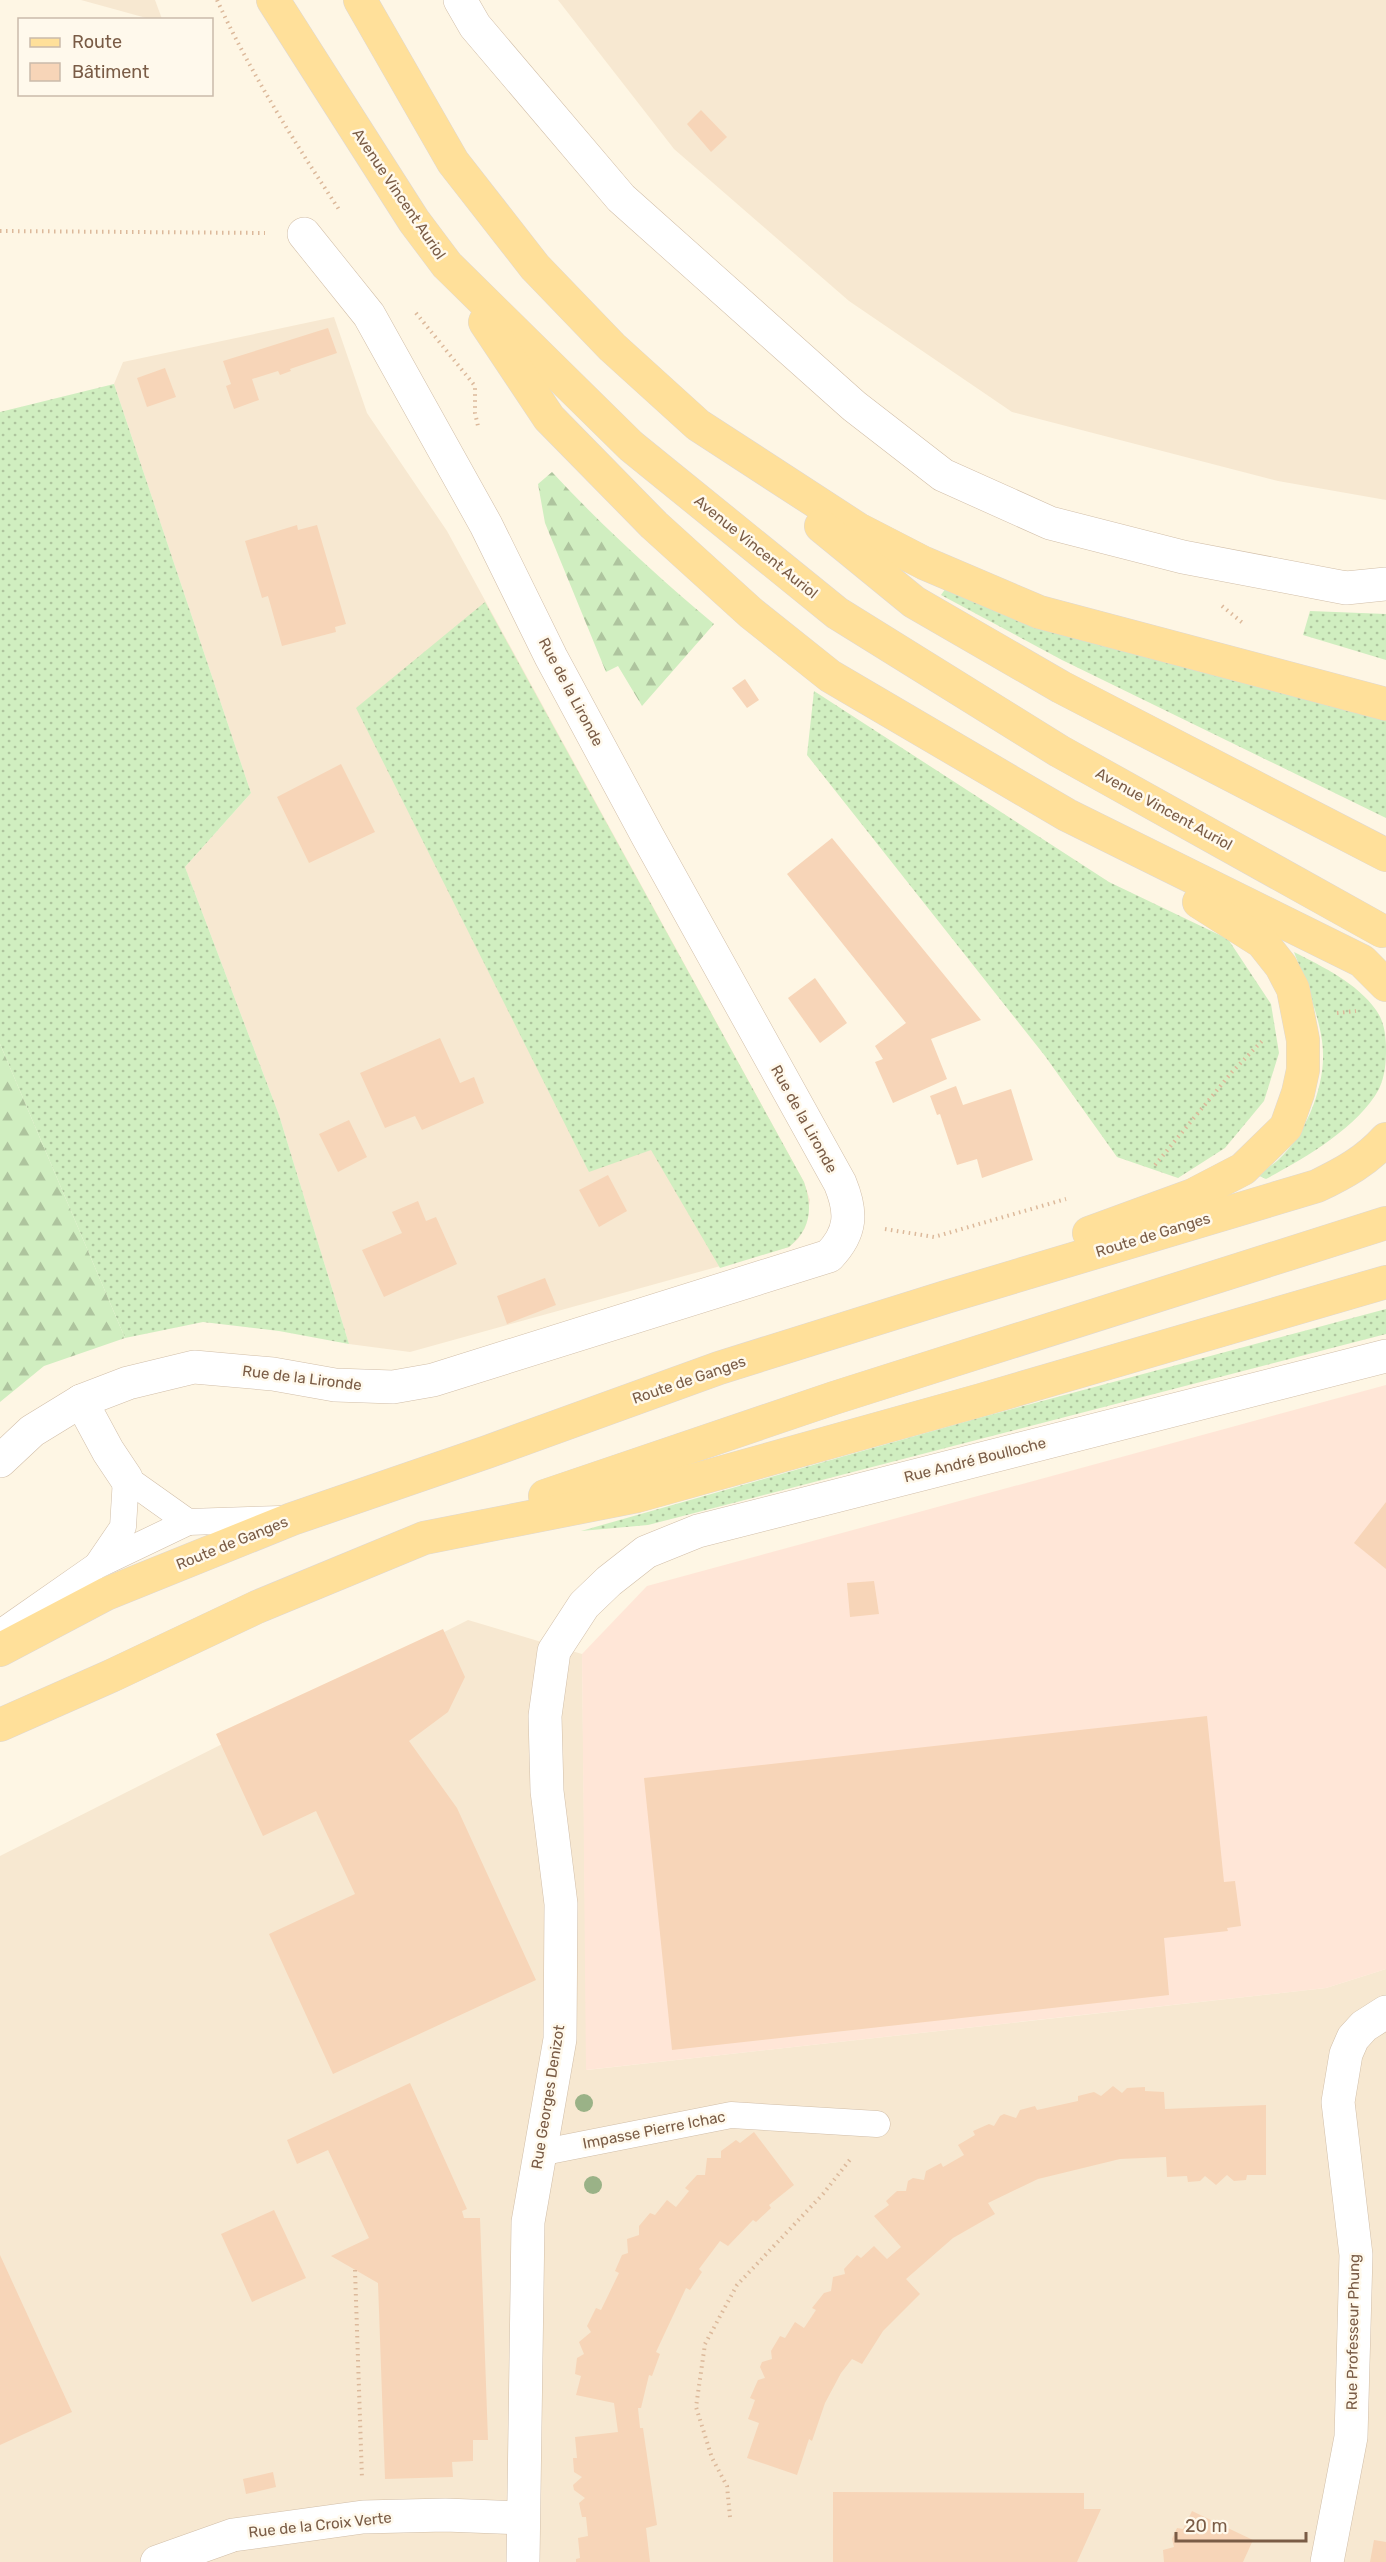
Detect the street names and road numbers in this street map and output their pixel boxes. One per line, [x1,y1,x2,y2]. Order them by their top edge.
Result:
street label: Avenue Vincent Auriol [349,125,449,263]
street label: Avenue Vincent Auriol [691,492,821,602]
street label: Rue de la Lironde [535,635,607,749]
street label: Avenue Vincent Auriol [1092,764,1236,854]
street label: Rue de la Lironde [767,1062,841,1176]
street label: Route de Ganges [1094,1209,1213,1261]
street label: Route de Ganges [630,1352,748,1408]
street label: Rue de la Lironde [241,1362,363,1394]
street label: Rue André Boulloche [902,1434,1048,1486]
street label: Route de Ganges [174,1512,291,1574]
street label: Rue Georges Denizot [528,2023,568,2170]
street label: Impasse Pierre Ichac [581,2107,727,2153]
street label: Rue Professeur Phung [1343,2254,1363,2410]
street label: Rue de la Croix Verte [247,2509,393,2541]

